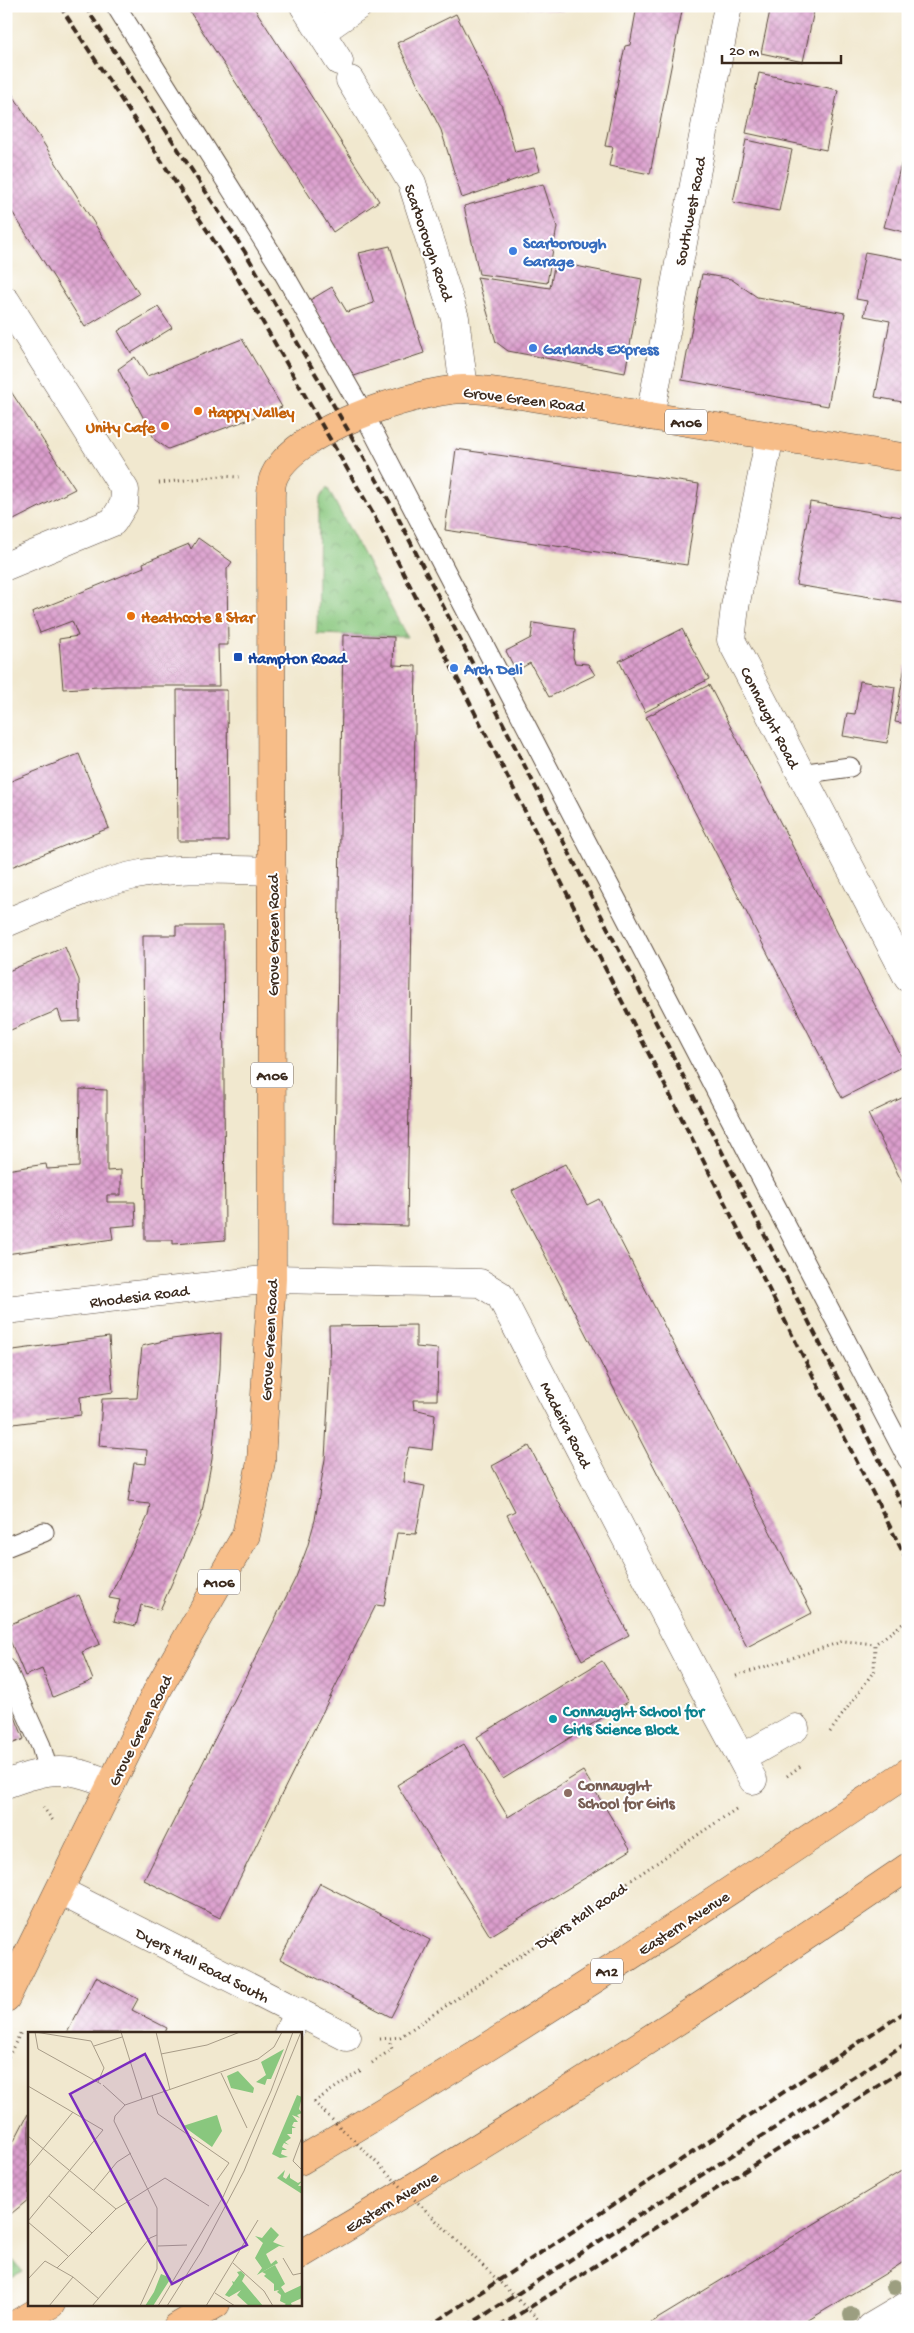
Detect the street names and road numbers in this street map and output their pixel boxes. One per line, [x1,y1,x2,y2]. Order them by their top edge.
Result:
street label: Southwest Road [673,154,713,268]
street label: Scarborough Road [398,182,456,305]
street label: Grove Green Road [462,385,587,419]
road number: A106 [665,410,707,434]
street label: Connaught Road [734,665,802,774]
street label: Grove Green Road [266,872,285,996]
road number: A106 [251,1062,293,1088]
street label: Grove Green Road [259,1277,284,1401]
street label: Rhodesia Road [89,1283,192,1314]
street label: Madeira Road [534,1379,595,1473]
road number: A106 [198,1570,240,1594]
street label: Grove Green Road [106,1672,179,1790]
street label: Dyers Hall Road [532,1880,632,1956]
street label: Eastern Avenue [636,1888,735,1961]
street label: Dyers Hall Road South [130,1925,272,2009]
road number: A12 [591,1958,623,1984]
street label: Eastern Avenue [343,2169,443,2239]

